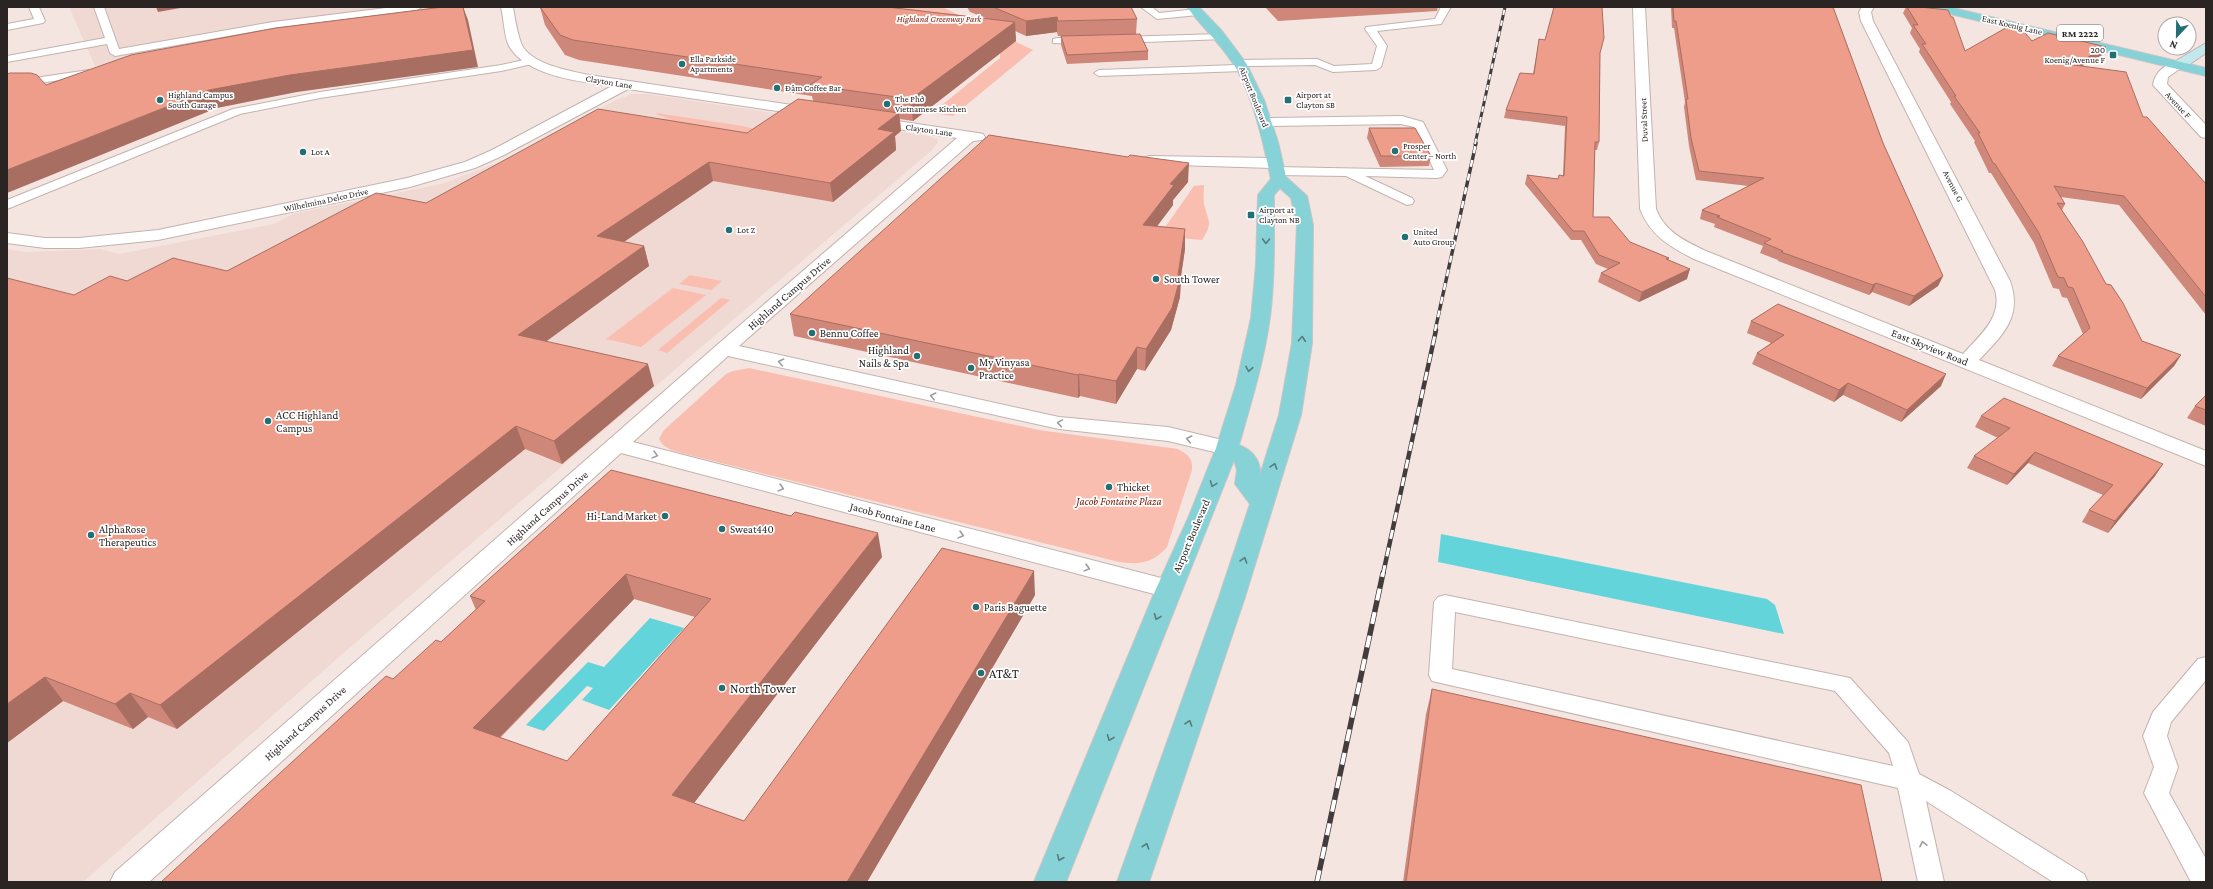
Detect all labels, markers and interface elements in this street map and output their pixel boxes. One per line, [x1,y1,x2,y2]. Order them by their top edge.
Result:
street label: East Koenig Lane [1981,13,2043,37]
park label: Highland Greenway Park [897,14,982,24]
north arrow [2157,16,2197,56]
road number: RM 2222 [2057,25,2103,41]
text: N [2167,38,2179,52]
place label: 200 Koenig/Avenue F [2044,45,2106,65]
marker: 200 Koenig/Avenue F [2108,50,2118,60]
place label: Ella Parkside Apartments [690,54,736,74]
marker: Ella Parkside Apartments [677,59,687,69]
street label: Airport Boulevard [1237,65,1271,129]
street label: Clayton Lane [585,73,633,91]
marker: Đậm Coffee Bar [772,83,782,93]
place label: Đậm Coffee Bar [785,83,842,93]
place label: Highland Campus South Garage [168,90,233,110]
place label: Airport at Clayton SB [1296,90,1335,110]
street label: Avenue F [2163,90,2193,121]
place label: The Phở Vietnamese Kitchen [895,94,967,114]
marker: Highland Campus South Garage [155,95,165,105]
marker: Airport at Clayton SB [1283,95,1293,105]
street label: Duval Street [1638,97,1650,142]
marker: The Phở Vietnamese Kitchen [882,99,892,109]
street label: Clayton Lane [905,122,953,138]
place label: Prosper Center – North [1403,141,1456,161]
marker: Prosper Center – North [1390,146,1400,156]
marker: Lot A [298,147,308,157]
place label: Lot A [311,147,331,157]
street label: Avenue G [1941,169,1965,204]
street label: Wilhelmina Delco Drive [283,186,369,214]
place label: Airport at Clayton NB [1259,205,1300,225]
marker: Airport at Clayton NB [1246,210,1256,220]
marker: Lot Z [724,225,734,235]
place label: Lot Z [737,225,756,235]
place label: United Auto Group [1413,227,1455,247]
marker: United Auto Group [1400,232,1410,242]
one-way arrow [1262,238,1270,244]
street label: Highland Campus Drive [745,254,833,333]
place label: South Tower [1164,273,1220,285]
marker: South Tower [1151,274,1161,284]
street label: East Skyview Road [1889,326,1970,369]
place label: Bennu Coffee [820,327,879,339]
marker: Bennu Coffee [807,328,817,338]
one-way arrow [1297,336,1306,343]
place label: Highland Nails & Spa [859,344,909,370]
marker: Highland Nails & Spa [912,351,922,361]
place label: My Vinyasa Practice [979,356,1030,381]
one-way arrow [778,358,784,366]
marker: My Vinyasa Practice [966,363,976,373]
one-way arrow [1246,366,1254,373]
one-way arrow [930,392,936,400]
place label: ACC Highland Campus [276,409,338,435]
marker: ACC Highland Campus [263,416,273,426]
one-way arrow [1057,419,1063,428]
one-way arrow [1186,435,1193,444]
one-way arrow [652,450,659,459]
one-way arrow [1269,463,1278,470]
street label: Highland Campus Drive [504,468,591,548]
place label: Thicket [1117,481,1150,493]
one-way arrow [1210,481,1218,488]
marker: Thicket [1104,482,1114,492]
one-way arrow [777,483,784,492]
park label: Jacob Fontaine Plaza [1074,495,1162,508]
street label: Airport Boulevard [1170,497,1213,575]
street label: Jacob Fontaine Lane [848,500,937,535]
place label: Hi-Land Market [587,510,657,522]
marker: Hi-Land Market [660,511,670,521]
place label: AlphaRose Therapeutics [99,523,156,549]
place label: Sweat440 [730,523,774,535]
marker: Sweat440 [717,524,727,534]
marker: AlphaRose Therapeutics [86,530,96,540]
one-way arrow [957,530,964,539]
one-way arrow [1239,556,1248,563]
one-way arrow [1083,563,1090,572]
place label: Paris Baguette [984,601,1047,614]
marker: Paris Baguette [971,602,981,612]
one-way arrow [1154,614,1162,621]
place label: AT&T [989,666,1019,681]
marker: AT&T [976,668,986,678]
place label: North Tower [730,681,796,696]
street label: Highland Campus Drive [262,683,349,763]
marker: North Tower [717,683,727,693]
one-way arrow [1184,719,1193,726]
one-way arrow [1106,735,1114,742]
one-way arrow [1919,841,1927,847]
one-way arrow [1142,842,1150,849]
one-way arrow [1057,855,1065,862]

